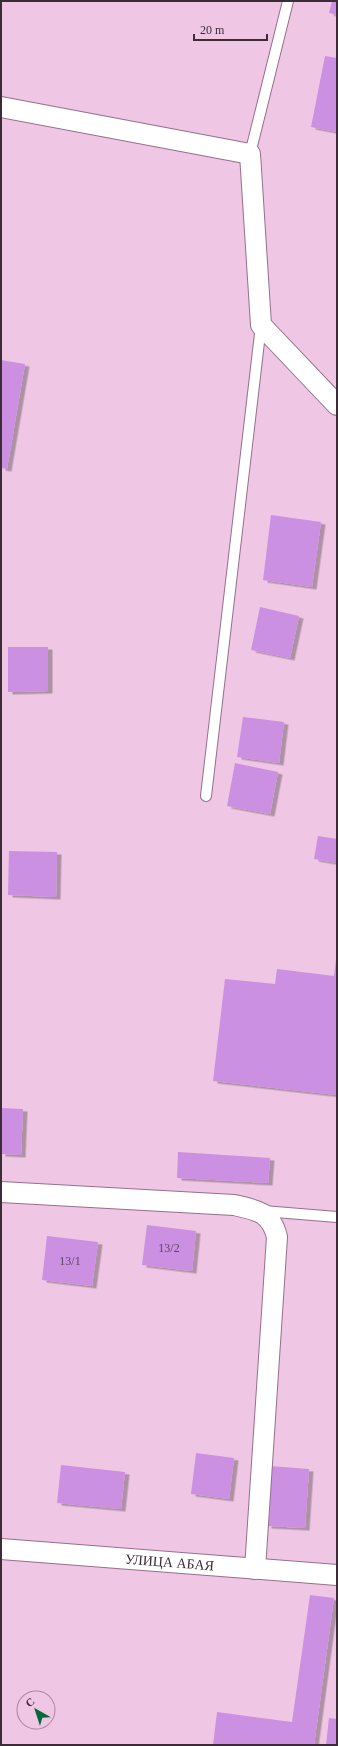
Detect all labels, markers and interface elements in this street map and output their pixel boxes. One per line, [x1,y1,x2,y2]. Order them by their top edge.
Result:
scale bar [194,16,267,42]
text: 20 m [200,23,225,37]
house number: 13/2 [158,1241,180,1255]
house number: 13/1 [59,1254,81,1268]
street label: УЛИЦА АБАЯ [124,1552,214,1573]
north arrow [16,1690,56,1730]
text: С [23,1695,37,1709]

